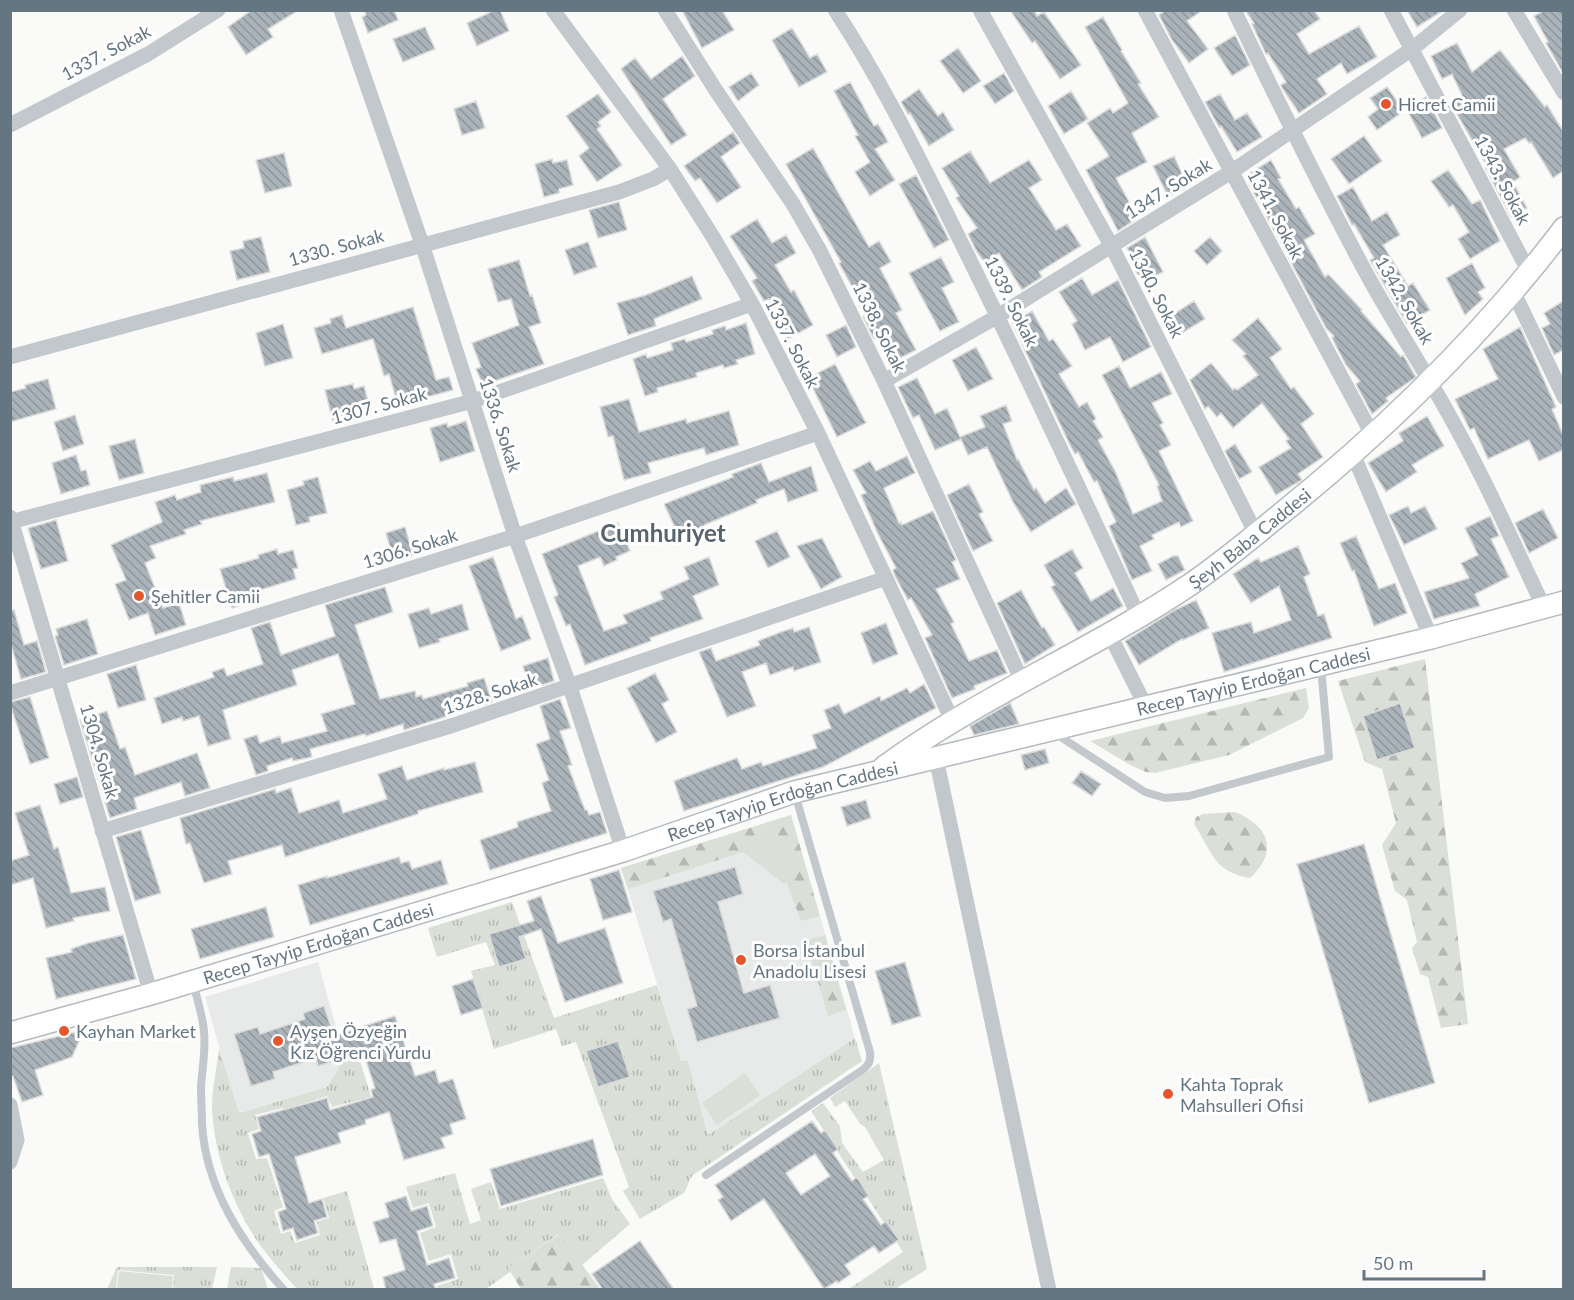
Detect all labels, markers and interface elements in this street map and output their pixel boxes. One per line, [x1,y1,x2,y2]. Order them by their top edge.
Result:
street label: 1337. Sokak [58,19,155,85]
place label: Hicret Camii [1398,93,1496,115]
marker: Hicret Camii [1379,97,1393,111]
street label: 1343. Sokak [1470,132,1536,229]
street label: 1347. Sokak [1121,152,1216,223]
street label: 1341. Sokak [1243,166,1309,263]
street label: 1330. Sokak [286,224,387,270]
street label: 1340. Sokak [1125,244,1189,342]
street label: 1339. Sokak [981,252,1044,351]
street label: 1342. Sokak [1371,252,1439,349]
street label: 1338. Sokak [849,278,912,377]
street label: 1337. Sokak [761,294,825,392]
street label: 1336. Sokak [475,375,527,476]
street label: 1307. Sokak [329,382,430,428]
street label: Şeyh Baba Caddesi [1184,483,1315,593]
district label: Cumhuriyet [600,518,726,547]
street label: 1306. Sokak [360,523,461,573]
place label: Şehitler Camii [151,585,260,607]
marker: Şehitler Camii [132,589,146,603]
street label: Recep Tayyip Erdoğan Caddesi [1134,642,1372,720]
street label: 1328. Sokak [440,667,541,719]
street label: 1304. Sokak [76,701,124,802]
street label: Recep Tayyip Erdoğan Caddesi [664,756,900,846]
street label: Recep Tayyip Erdoğan Caddesi [200,898,436,989]
place label: Borsa İstanbul Anadolu Lisesi [753,939,866,982]
marker: Borsa İstanbul Anadolu Lisesi [734,953,748,967]
place label: Kayhan Market [76,1020,197,1042]
place label: Ayşen Özyeğin Kız Öğrenci Yurdu [290,1020,431,1063]
marker: Kayhan Market [57,1024,71,1038]
marker: Ayşen Özyeğin Kız Öğrenci Yurdu [271,1034,285,1048]
place label: Kahta Toprak Mahsulleri Ofisi [1180,1073,1304,1116]
marker: Kahta Toprak Mahsulleri Ofisi [1161,1087,1175,1101]
scale bar [1364,1243,1484,1281]
text: 50 m [1373,1252,1413,1274]

